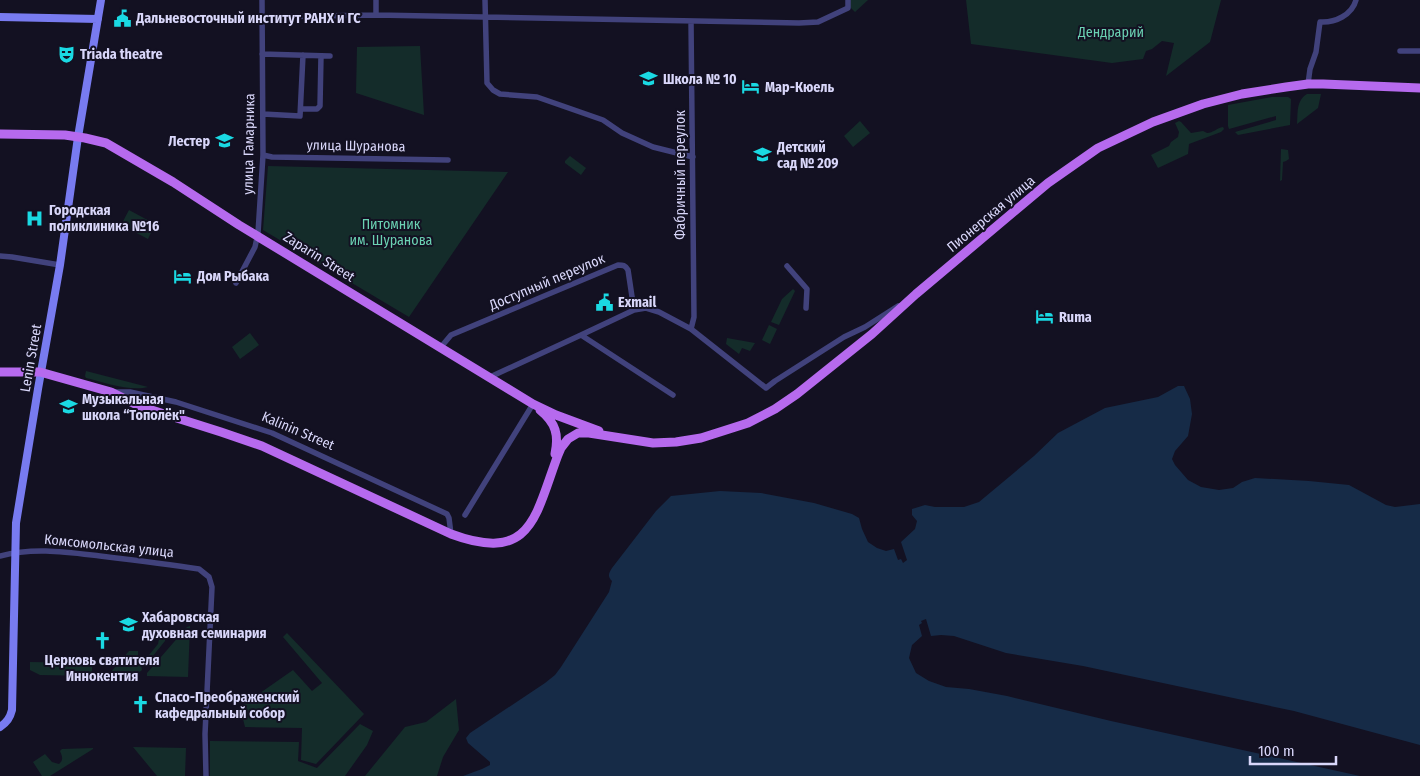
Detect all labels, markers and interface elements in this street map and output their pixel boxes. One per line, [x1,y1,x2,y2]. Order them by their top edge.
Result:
public building icon: Дальневосточный институт РАНХ и ГС [112,8,132,28]
place label: Дальневосточный институт РАНХ и ГС [135,10,361,27]
park label: Дендрарий [1077,24,1144,41]
theatre icon: Triada theatre [56,44,76,64]
place label: Triada theatre [80,46,163,63]
school or university icon: Школа № 10 [639,69,659,89]
place label: Школа № 10 [663,71,737,88]
hotel icon: Мар-Кюель [741,77,761,97]
place label: Мар-Кюель [765,79,834,96]
street label: улица Гамарника [240,93,258,195]
street label: Фабричный переулок [672,110,689,240]
school or university icon: Лестер [214,131,234,151]
place label: Лестер [168,133,210,150]
street label: улица Шуранова [306,137,406,155]
place label: Детский сад № 209 [776,139,838,172]
school or university icon: Детский сад № 209 [753,145,773,165]
street label: Пионерская улица [944,172,1039,256]
place label: Городская поликлиника №16 [49,202,159,235]
hospital icon: Городская поликлиника №16 [25,208,45,228]
park label: Питомник им. Шуранова [350,216,433,249]
street label: Zaparin Street [280,228,358,286]
street label: Доступный переулок [486,250,608,314]
hotel icon: Дом Рыбака [173,266,193,286]
place label: Дом Рыбака [196,268,269,285]
public building icon: Exmail [594,292,614,312]
place label: Exmail [618,294,656,311]
hotel icon: Ruma [1035,307,1055,327]
place label: Ruma [1059,309,1092,326]
street label: Lenin Street [17,322,45,393]
place label: Музыкальная школа “Тополёк" [82,391,185,424]
school or university icon: Музыкальная школа “Тополёк" [58,397,78,417]
street label: Kalinin Street [259,408,337,454]
street label: Комсомольская улица [43,531,175,561]
place label: Хабаровская духовная семинария [141,609,267,642]
school or university icon: Хабаровская духовная семинария [118,615,138,635]
church icon: Церковь святителя Иннокентия [92,630,112,650]
place label: Церковь святителя Иннокентия [45,652,159,685]
place label: Спасо-Преображенский кафедральный собор [155,689,299,722]
church icon: Спасо-Преображенский кафедральный собор [131,695,151,715]
scale bar [1250,734,1336,766]
text: 100 m [1258,742,1295,760]

